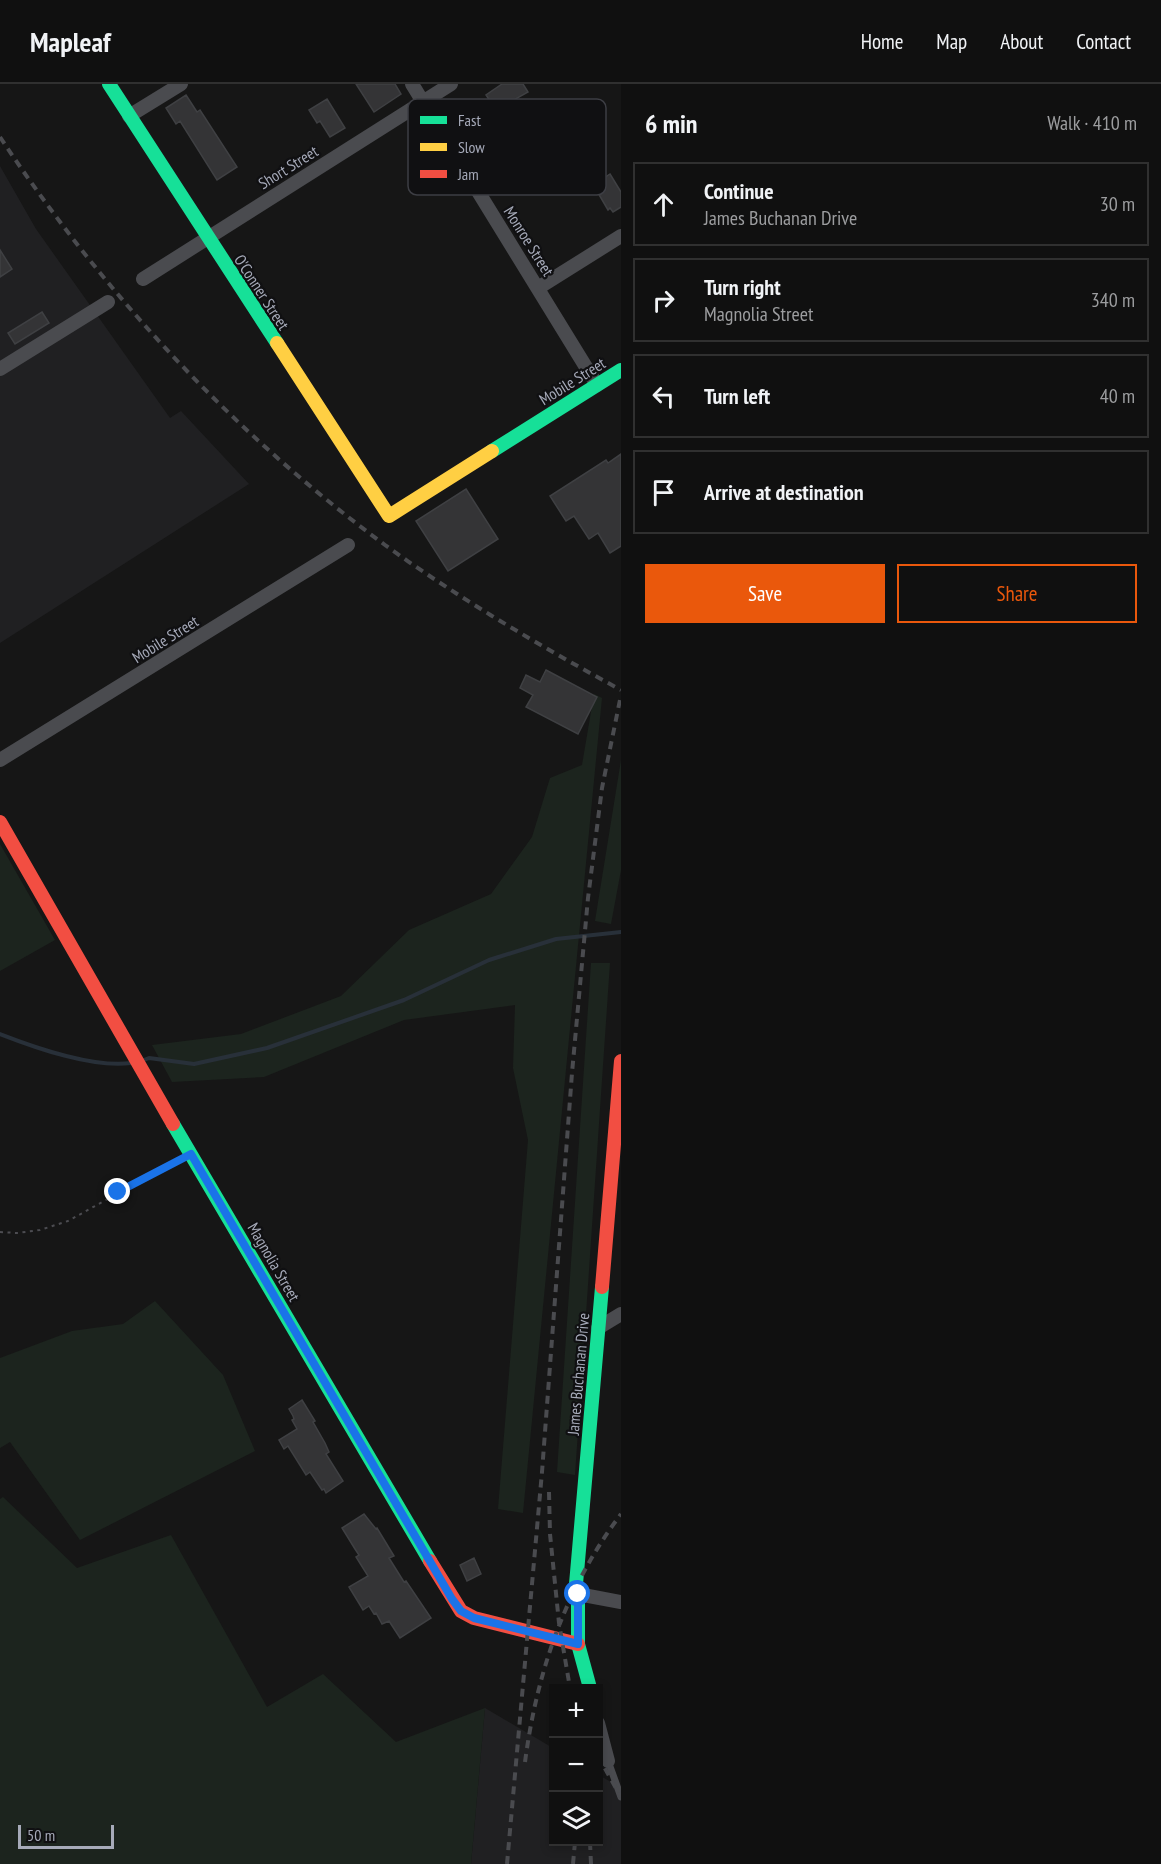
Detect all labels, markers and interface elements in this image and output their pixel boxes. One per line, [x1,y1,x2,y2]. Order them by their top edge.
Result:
text: Mapleaf [30,23,111,60]
text: Home [861,28,903,55]
text: Map [936,28,967,55]
text: About [1000,28,1043,55]
text: Contact [1076,28,1131,55]
legend [408,99,606,195]
text: 6 min [645,107,698,140]
text: Fast [458,110,481,130]
text: Walk · 410 m [1047,110,1137,136]
text: Slow [458,137,485,157]
street label: Short Street [255,141,322,193]
text: Jam [457,164,479,184]
text: Continue [704,177,774,205]
icon: ahead [647,188,680,221]
text: 30 m [1100,191,1135,217]
street label: Monroe Street [500,202,559,280]
text: James Buchanan Drive [704,205,857,231]
street label: O'Conner Street [230,250,294,334]
text: Turn right [704,273,781,301]
icon: right [647,284,680,317]
text: 340 m [1091,287,1135,313]
text: Magnolia Street [704,301,813,327]
street label: Mobile Street [535,352,609,409]
icon: left [647,380,680,413]
text: Turn left [704,382,770,410]
text: 40 m [1100,383,1135,409]
icon: arrive [647,476,680,509]
text: Arrive at destination [704,478,864,506]
button: Save [645,564,885,623]
button: Share [897,564,1137,623]
street label: Mobile Street [128,610,202,667]
route end [104,1178,130,1204]
street label: Magnolia Street [243,1219,305,1305]
street label: James Buchanan Drive [563,1312,593,1437]
route start [564,1580,590,1606]
map controls [549,1684,603,1846]
button: + [549,1684,603,1738]
button: − [549,1738,603,1792]
button: layers [549,1792,603,1846]
scale bar [18,1822,114,1850]
text: 50 m [27,1825,55,1845]

